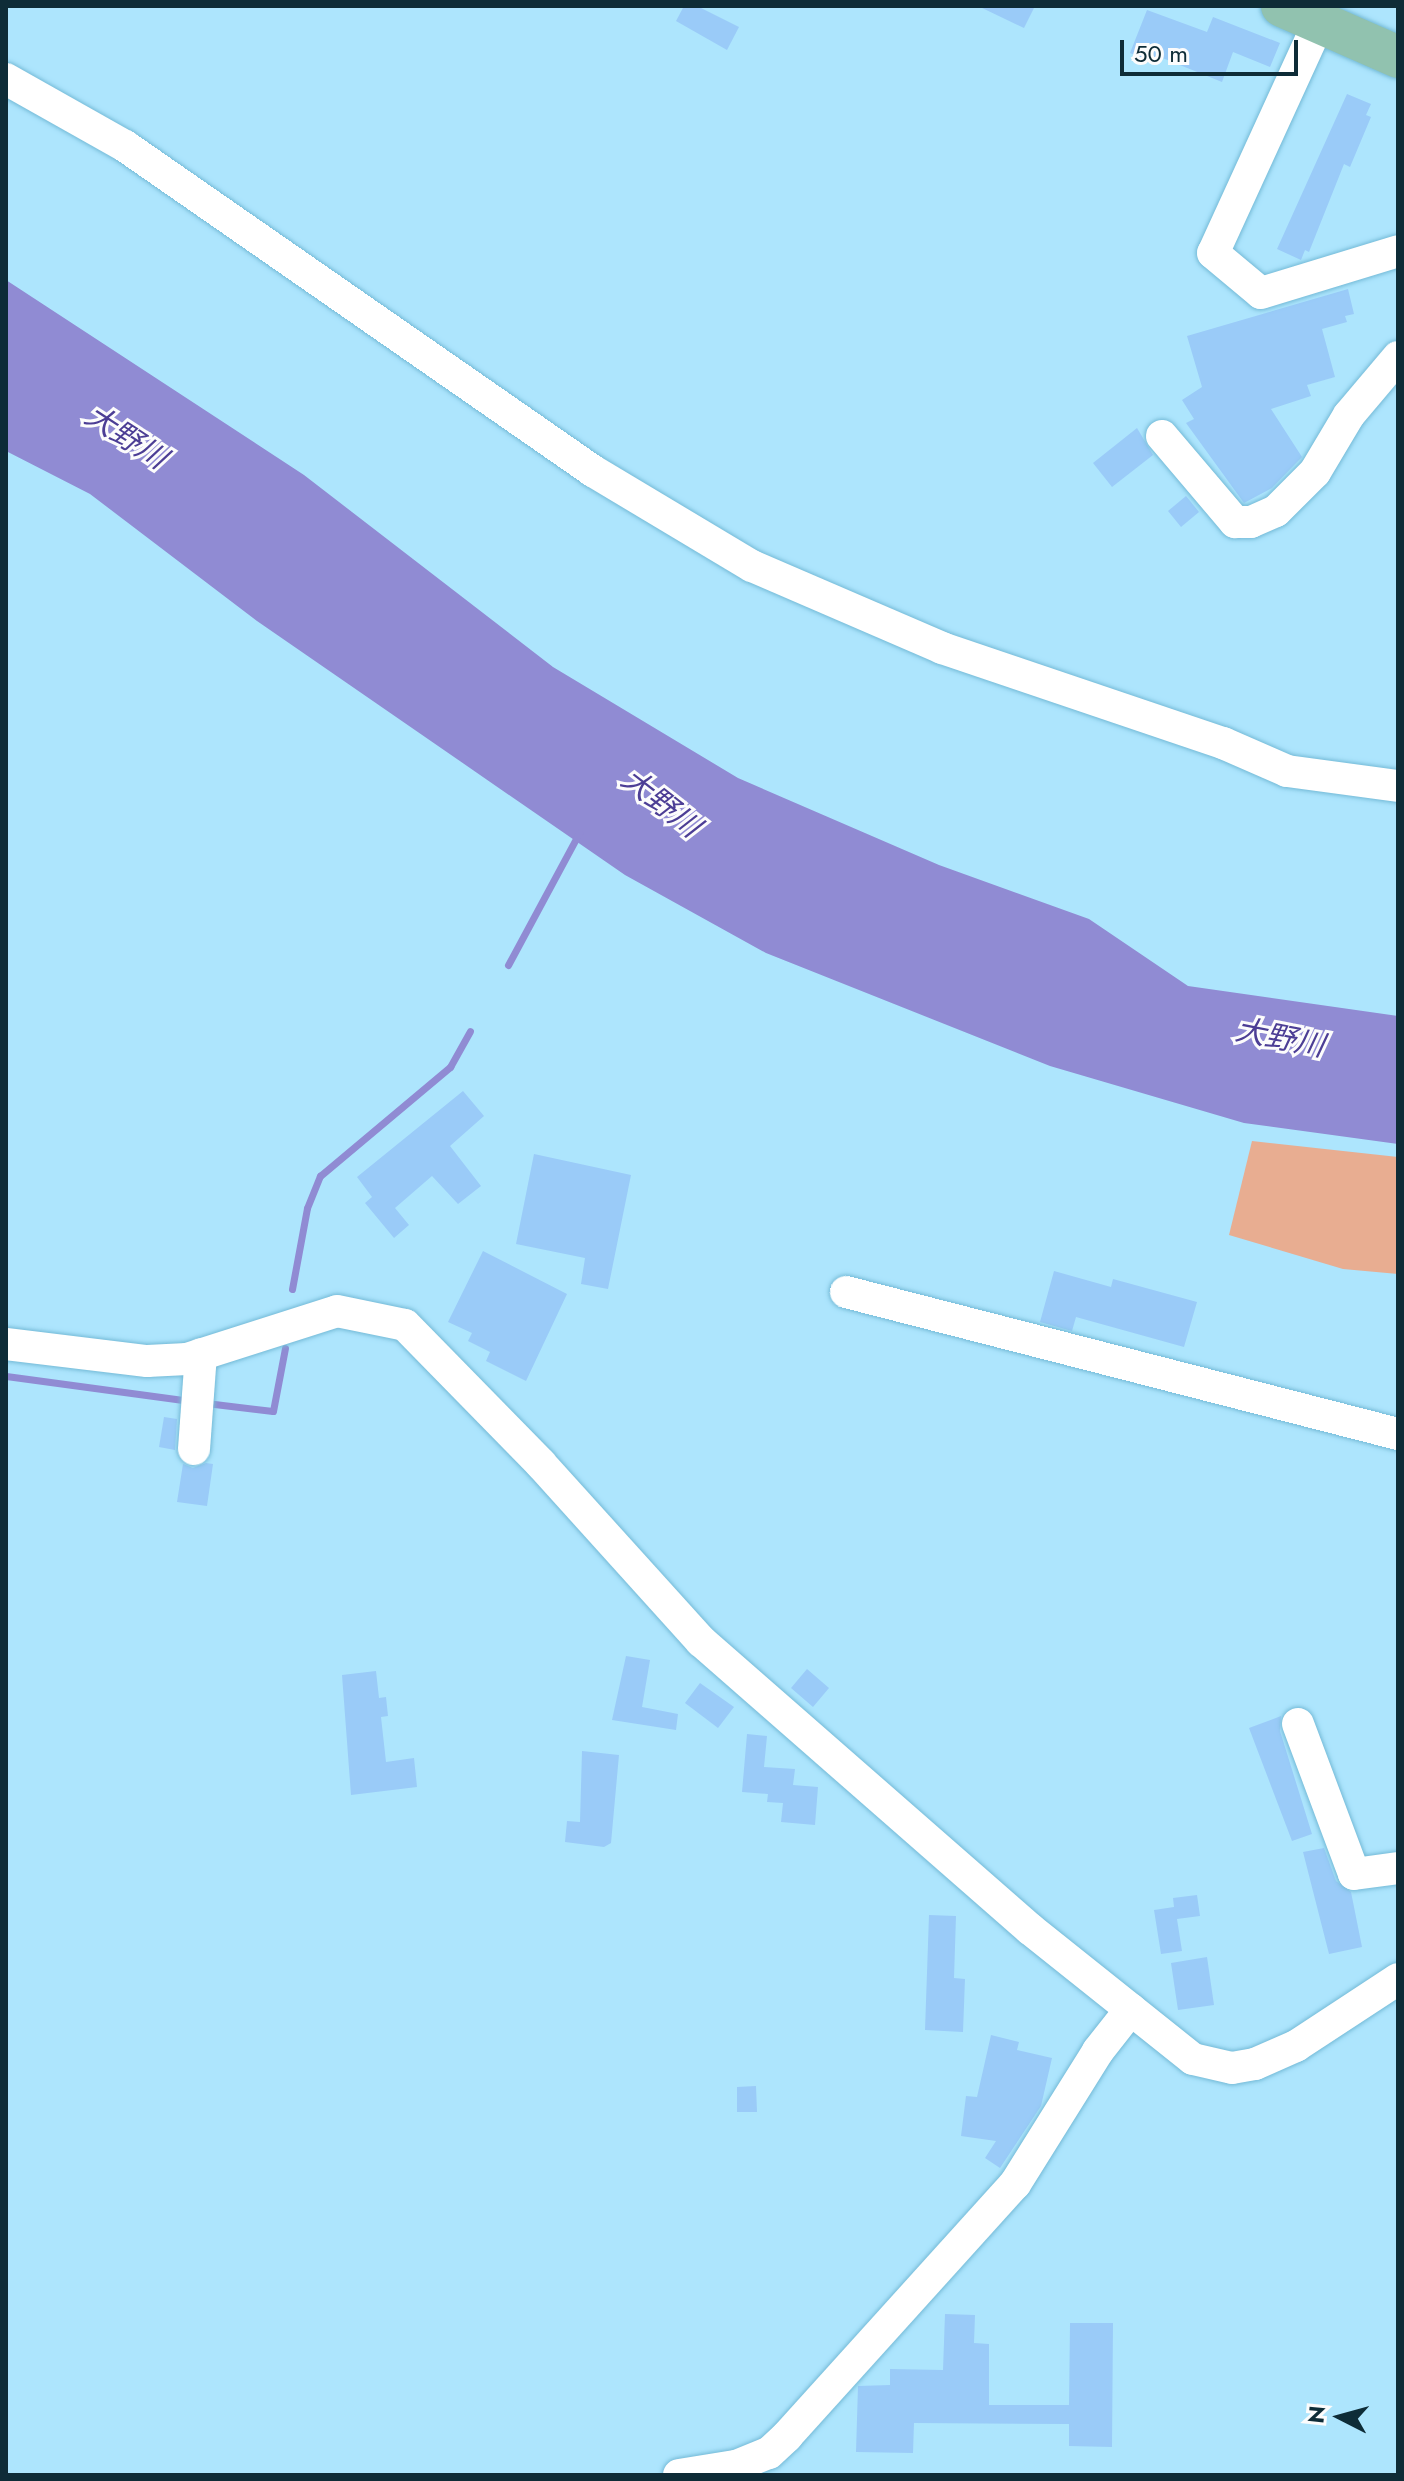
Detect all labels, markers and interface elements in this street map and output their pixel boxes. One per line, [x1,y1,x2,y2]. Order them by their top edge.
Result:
scale bar [1124,24,1302,74]
text: 50 m [1134,36,1188,71]
water label: 大野川 [78,397,174,477]
water label: 大野川 [614,761,708,845]
water label: 大野川 [1232,1012,1328,1064]
north arrow [1300,2377,1380,2457]
text: N [1299,2404,1333,2425]

